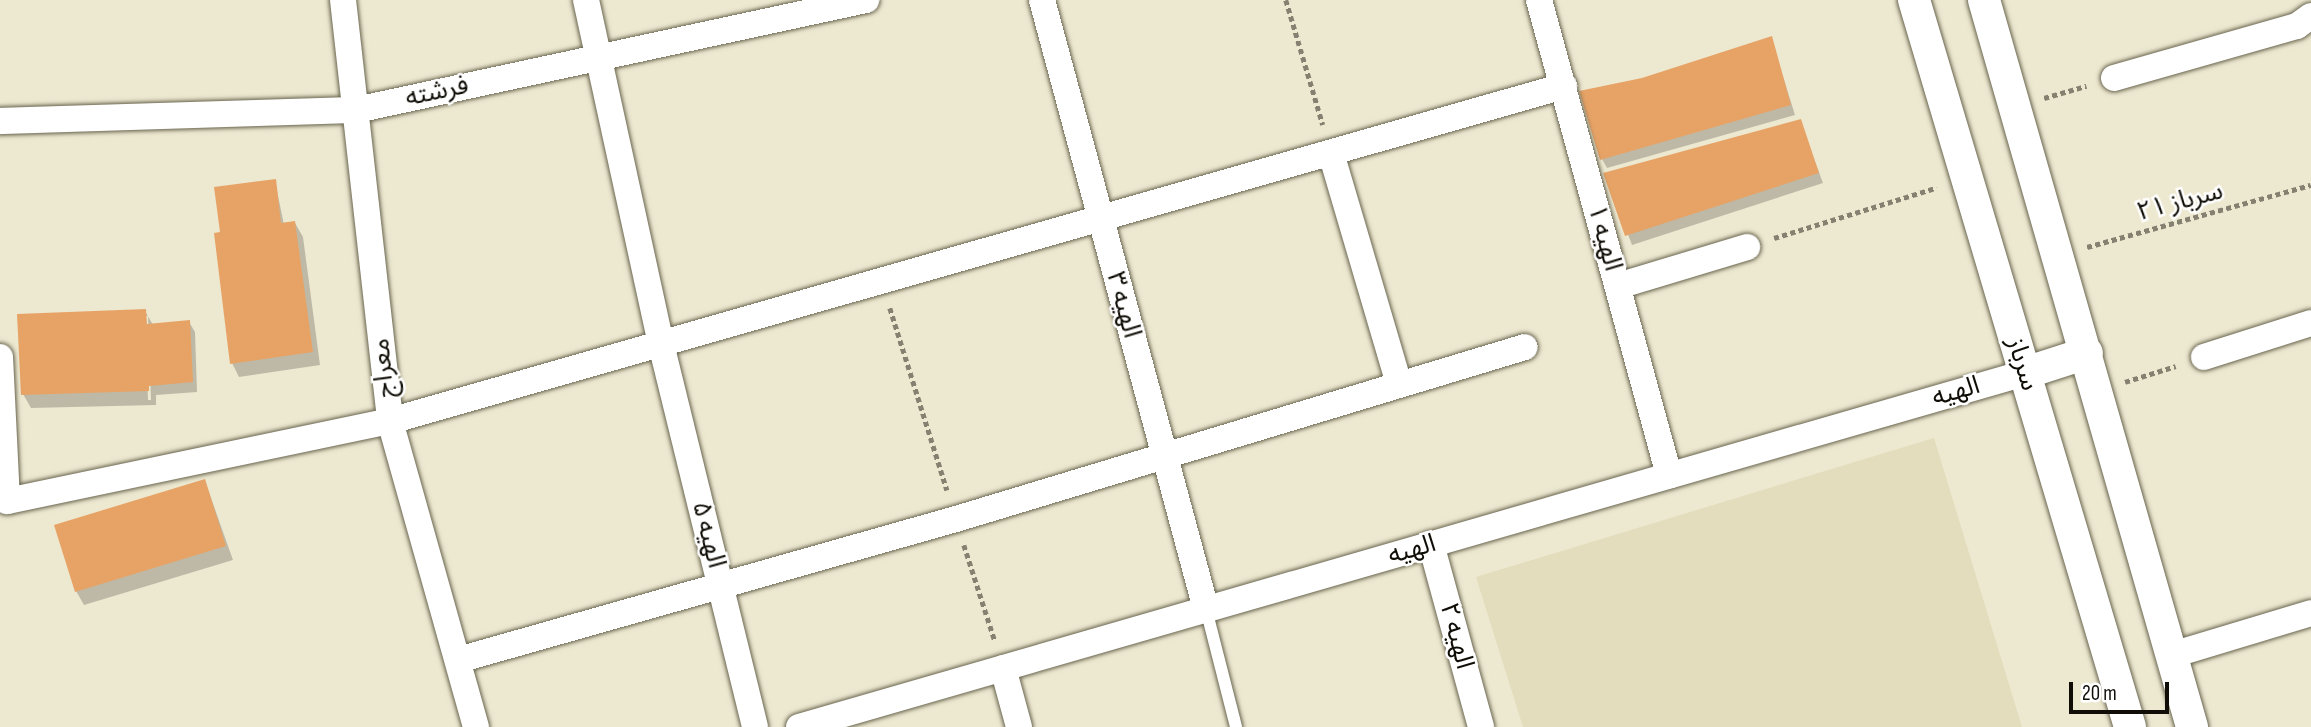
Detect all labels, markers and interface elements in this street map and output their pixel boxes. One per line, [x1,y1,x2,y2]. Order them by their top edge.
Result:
street label: فرشته [403,70,471,114]
street label: سرباز ۲۱ [2134,176,2226,228]
street label: الهیه ۱ [1580,201,1628,275]
street label: الهیه ۳ [1099,268,1147,342]
street label: سرباز [1999,334,2045,394]
street label: معراج [365,337,403,399]
street label: الهیه [1928,370,1984,414]
street label: الهیه ۵ [685,498,731,572]
street label: الهیه [1384,528,1440,572]
street label: الهیه ۲ [1432,599,1480,673]
scale bar [2073,668,2173,712]
text: 20 m [2082,681,2117,706]

